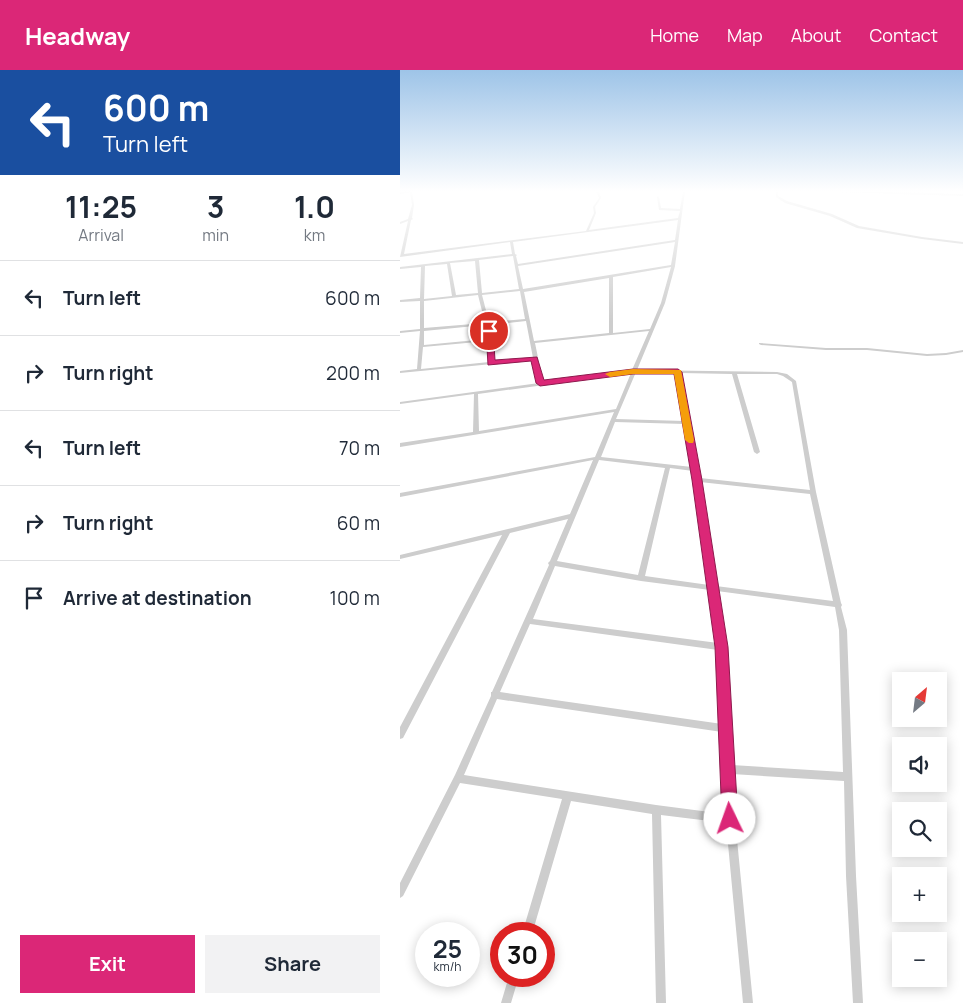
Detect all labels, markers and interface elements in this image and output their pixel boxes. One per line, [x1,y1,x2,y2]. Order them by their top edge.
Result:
text: Headway [25,19,130,52]
text: Home [650,23,699,47]
text: Map [727,23,763,47]
text: About [791,23,841,47]
text: Contact [869,23,938,47]
text: 600 m [103,84,209,132]
icon: left [20,90,85,155]
text: Turn left [103,129,188,159]
text: 11:25 [65,186,137,227]
text: 3 [207,186,224,227]
text: 1.0 [294,186,335,227]
text: Arrival [78,224,124,246]
text: min [202,224,229,246]
text: km [304,224,325,246]
icon: left [20,284,48,312]
text: Turn left [63,285,141,311]
text: 600 m [325,285,380,311]
pin [468,310,510,352]
icon: arrive [475,317,503,345]
icon: right [20,359,48,387]
text: Turn right [63,360,153,386]
text: 200 m [326,360,380,386]
icon: left [20,434,48,462]
text: Turn left [63,435,141,461]
text: 70 m [339,435,380,461]
icon: right [20,509,48,537]
text: Turn right [63,510,153,536]
text: 60 m [337,510,380,536]
icon: arrive [20,584,48,612]
text: Arrive at destination [63,585,252,611]
text: 100 m [329,585,380,611]
north arrow [892,672,948,728]
map controls [892,672,947,987]
button: sound [892,737,947,792]
position arrow [703,792,755,844]
button: search [892,802,947,857]
button: + [892,867,947,922]
speed limit sign: 30 [490,922,555,987]
text: 25 [433,931,462,966]
button: − [892,932,947,987]
button: Exit [20,935,195,993]
button: Share [205,935,380,993]
text: km/h [434,958,461,975]

